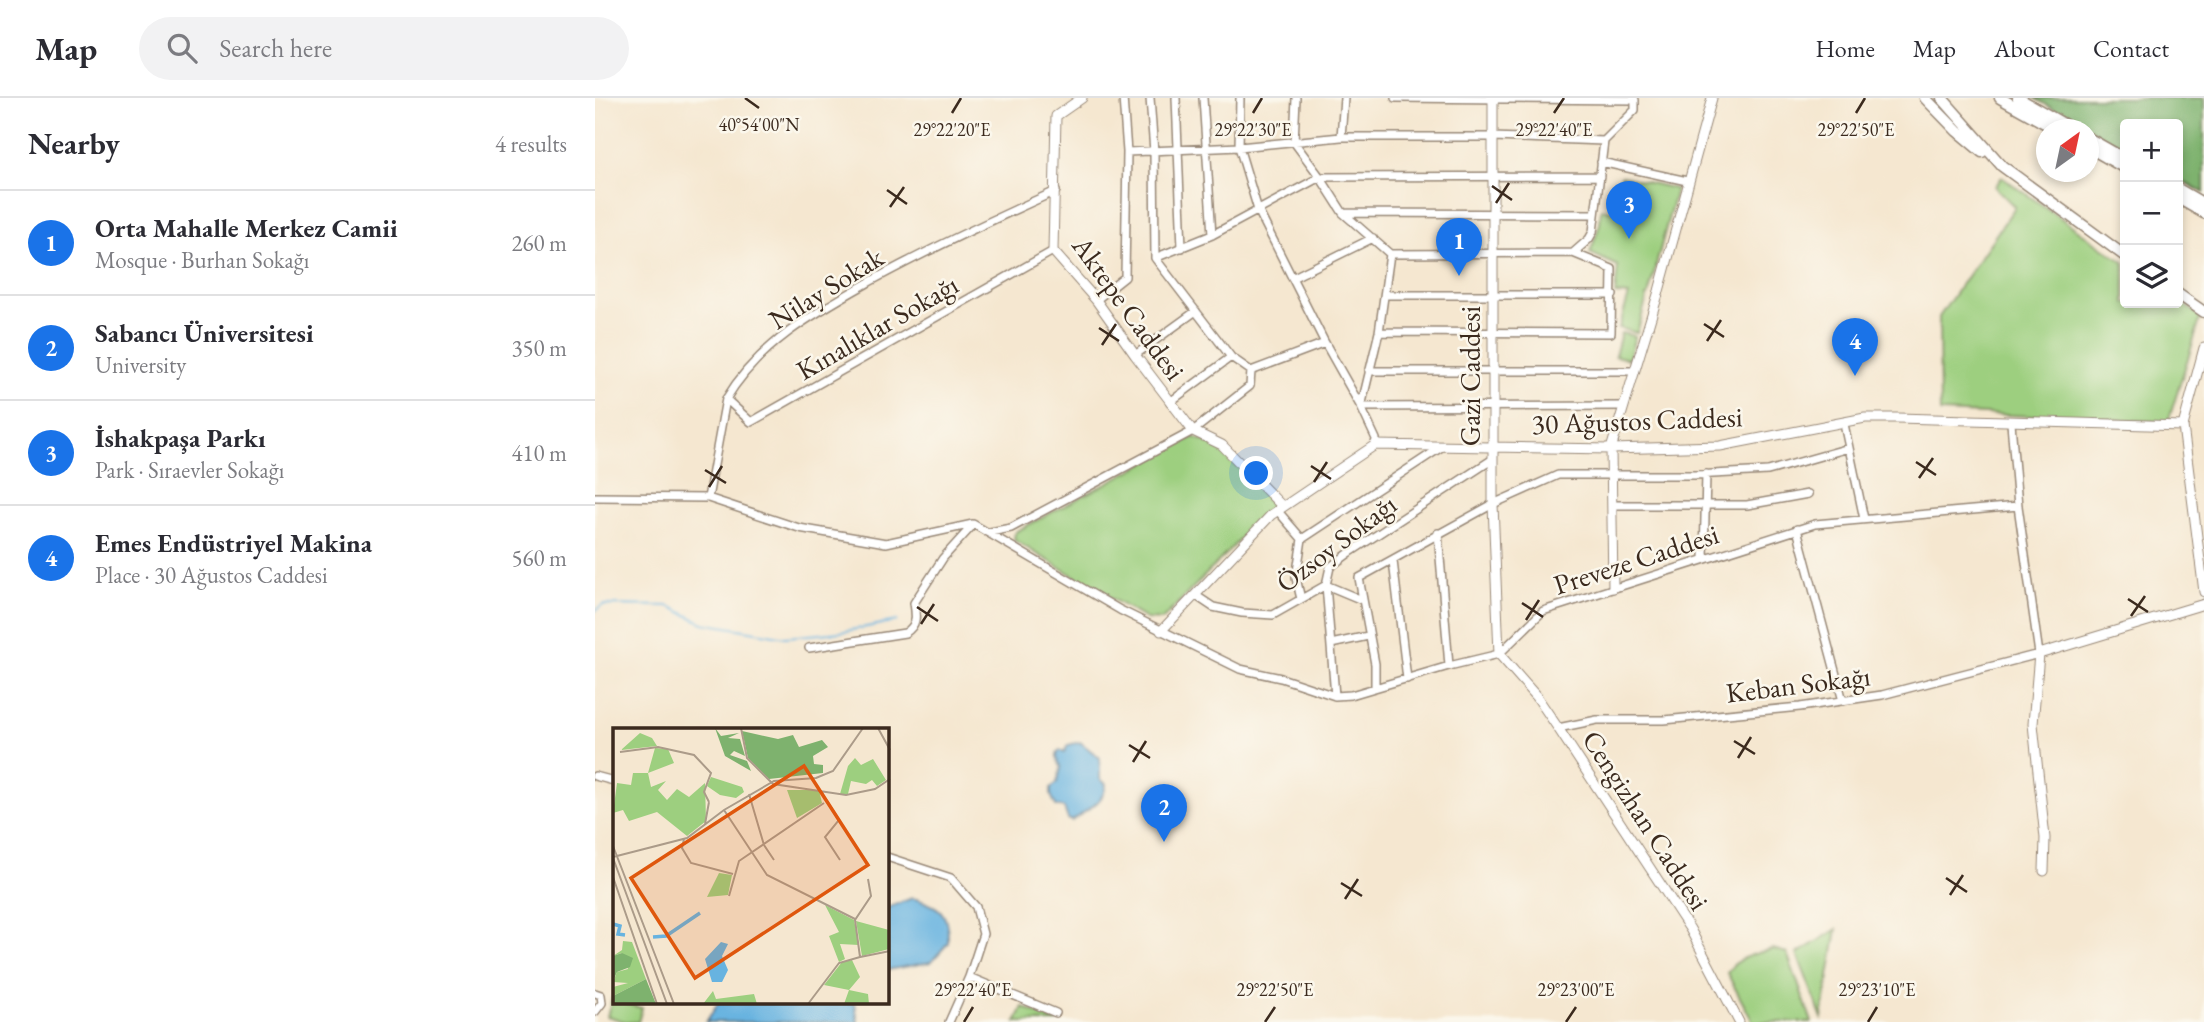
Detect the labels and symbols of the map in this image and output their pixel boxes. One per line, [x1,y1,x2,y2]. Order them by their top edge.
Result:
text: 40°54'00"N [719,113,800,136]
text: 29°22'20"E [914,118,990,141]
text: 29°22'30"E [1215,118,1291,141]
text: 29°22'40"E [1516,118,1592,141]
text: 29°22'50"E [1818,118,1894,141]
north arrow [2036,119,2099,182]
pin: 3 [1606,181,1652,239]
pin: 1 [1436,218,1482,276]
street label: Aktepe Caddesi [1064,228,1193,387]
street label: Nilay Sokak [762,238,891,337]
street label: Kınalıklar Sokağı [790,266,965,388]
street label: Gazi Caddesi [1452,306,1488,446]
pin: 4 [1832,318,1878,376]
street label: 30 Ağustos Caddesi [1531,398,1743,442]
your location [1239,456,1273,490]
street label: Özsoy Sokağı [1269,486,1404,600]
street label: Preveze Caddesi [1549,515,1723,603]
street label: Keban Sokağı [1724,657,1872,711]
street label: Cengizhan Caddesi [1574,723,1718,917]
inset map [613,728,889,1004]
pin: 2 [1141,784,1187,842]
text: 29°22'40"E [935,978,1011,1001]
text: 29°22'50"E [1237,978,1313,1001]
text: 29°23'00"E [1538,978,1614,1001]
text: 29°23'10"E [1839,978,1915,1001]

